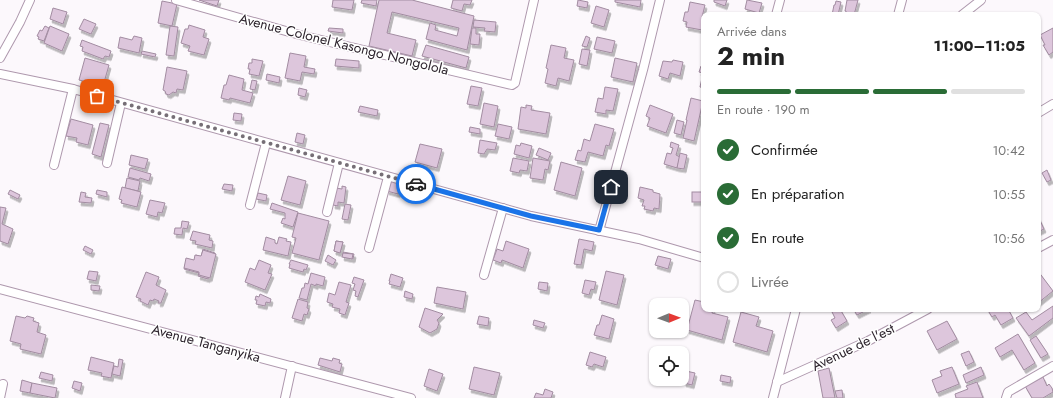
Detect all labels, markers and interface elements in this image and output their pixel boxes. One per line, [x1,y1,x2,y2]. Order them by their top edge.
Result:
street label: Avenue Colonel Kasongo Nongolola [237,8,451,80]
text: Arrivée dans [717,22,786,41]
text: 11:00–11:05 [934,35,1025,57]
text: 2 min [717,37,785,75]
pin [80,79,114,113]
icon: bag [86,85,108,107]
text: En route · 190 m [717,100,810,119]
icon: check [717,139,739,161]
text: Confirmée [751,139,818,161]
text: 10:42 [992,141,1025,160]
courier [396,164,436,204]
pin [594,170,628,204]
icon: car [405,173,427,195]
icon: home [600,176,622,198]
icon: check [717,183,739,205]
text: En préparation [751,183,845,205]
text: 10:55 [993,185,1025,204]
icon: check [717,227,739,249]
text: En route [751,227,804,249]
text: 10:56 [993,229,1025,248]
text: Livrée [751,271,789,293]
north arrow [649,298,689,338]
map controls [649,298,689,386]
street label: Avenue de l'est [808,318,898,376]
street label: Avenue Tanganyika [149,319,263,367]
button: locate [649,346,689,386]

